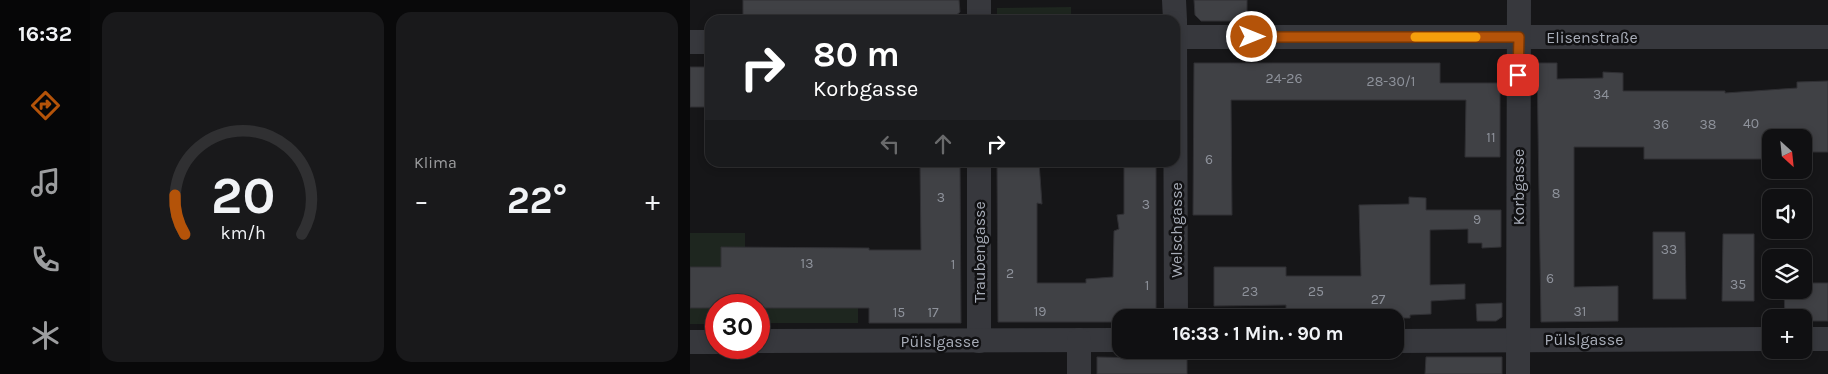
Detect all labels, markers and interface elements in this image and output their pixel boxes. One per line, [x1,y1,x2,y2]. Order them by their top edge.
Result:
position arrow [1225,10,1277,62]
text: 16:32 [18,21,72,47]
street label: Elisenstraße [1546,28,1638,47]
text: 80 m [813,34,900,75]
icon: right [730,35,795,100]
pin [1497,54,1539,96]
icon: arrive [1504,61,1532,89]
house number: 24-26 [1266,70,1302,87]
house number: 28-30/1 [1367,73,1415,90]
text: Korbgasse [813,76,918,102]
house number: 34 [1593,86,1609,103]
icon: directions [28,88,63,123]
house number: 40 [1743,115,1759,132]
house number: 36 [1653,116,1669,133]
house number: 38 [1700,116,1716,133]
house number: 11 [1486,129,1496,146]
north arrow [1762,129,1812,179]
map controls [1762,129,1812,359]
icon: left [876,130,904,158]
icon: ahead [929,130,957,158]
icon: right [982,130,1010,158]
street label: Korbgasse [1509,149,1528,225]
house number: 6 [1205,151,1213,168]
text: Klima [414,153,457,172]
icon: music [28,165,63,200]
text: 20 [211,165,275,226]
text: 22° [507,178,567,223]
street label: Welschgasse [1167,182,1186,278]
text: − [414,184,429,217]
text: + [645,184,660,217]
house number: 8 [1552,185,1560,202]
house number: 3 [937,189,945,206]
button: sound [1762,189,1812,239]
house number: 3 [1142,196,1150,213]
street label: Traubengasse [970,201,989,303]
house number: 9 [1473,211,1481,228]
text: km/h [220,223,266,244]
house number: 33 [1661,241,1677,258]
icon: phone [28,242,63,277]
button: layers [1762,249,1812,299]
house number: 13 [801,255,813,272]
house number: 1 [951,256,955,273]
house number: 2 [1006,265,1014,282]
house number: 6 [1546,270,1554,287]
house number: 35 [1730,276,1746,293]
house number: 1 [1145,277,1149,294]
house number: 23 [1242,283,1258,300]
house number: 25 [1308,283,1324,300]
house number: 27 [1371,291,1386,308]
speed limit sign: 30 [705,294,770,359]
house number: 19 [1034,303,1046,320]
house number: 31 [1574,303,1586,320]
house number: 15 [893,304,905,321]
house number: 17 [927,304,939,321]
button: + [1762,309,1812,359]
icon: climate [28,318,63,353]
text: 16:33 · 1 Min. · 90 m [1172,323,1344,345]
street label: Pülslgasse [1545,330,1623,349]
street label: Pülslgasse [901,332,979,351]

